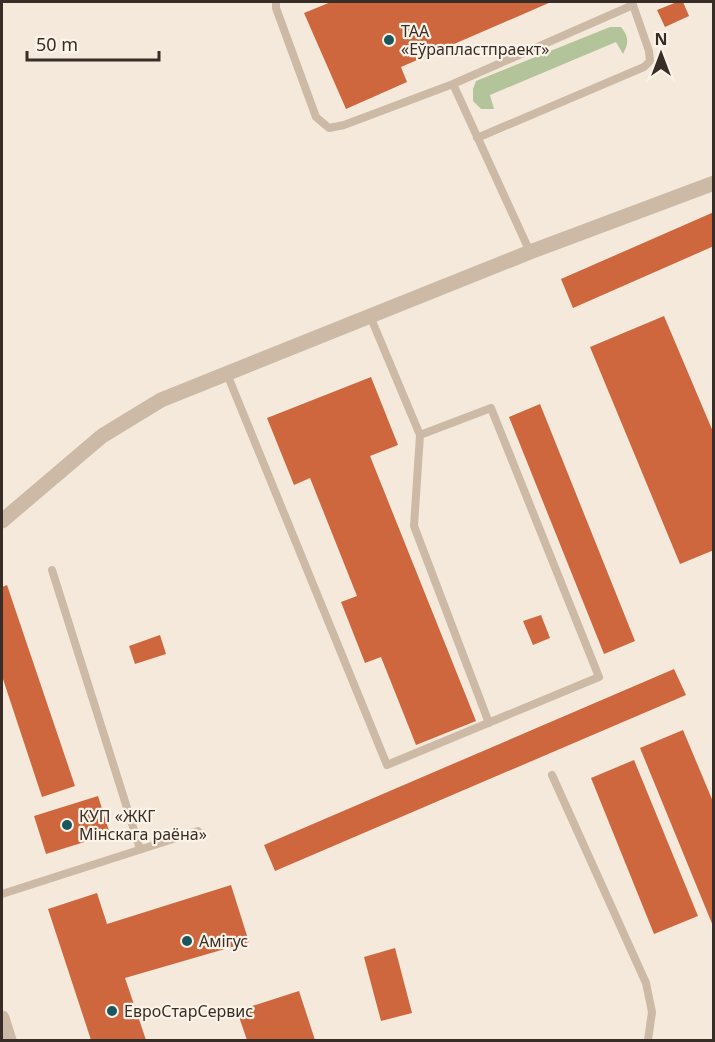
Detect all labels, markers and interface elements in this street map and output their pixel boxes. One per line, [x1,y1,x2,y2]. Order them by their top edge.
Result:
place label: ТАА «Еўрапластпраект» [401,20,549,60]
scale bar [27,24,159,62]
north arrow [631,24,691,84]
text: N [654,28,668,50]
text: 50 m [36,32,78,56]
marker: ТАА «Еўрапластпраект» [382,33,396,47]
place label: КУП «ЖКГ Мінскага раёна» [79,805,207,845]
marker: КУП «ЖКГ Мінскага раёна» [60,818,74,832]
place label: Амігус [199,930,248,952]
marker: Амігус [180,934,194,948]
place label: ЕвроСтарСервис [124,1000,253,1022]
marker: ЕвроСтарСервис [105,1004,119,1018]

